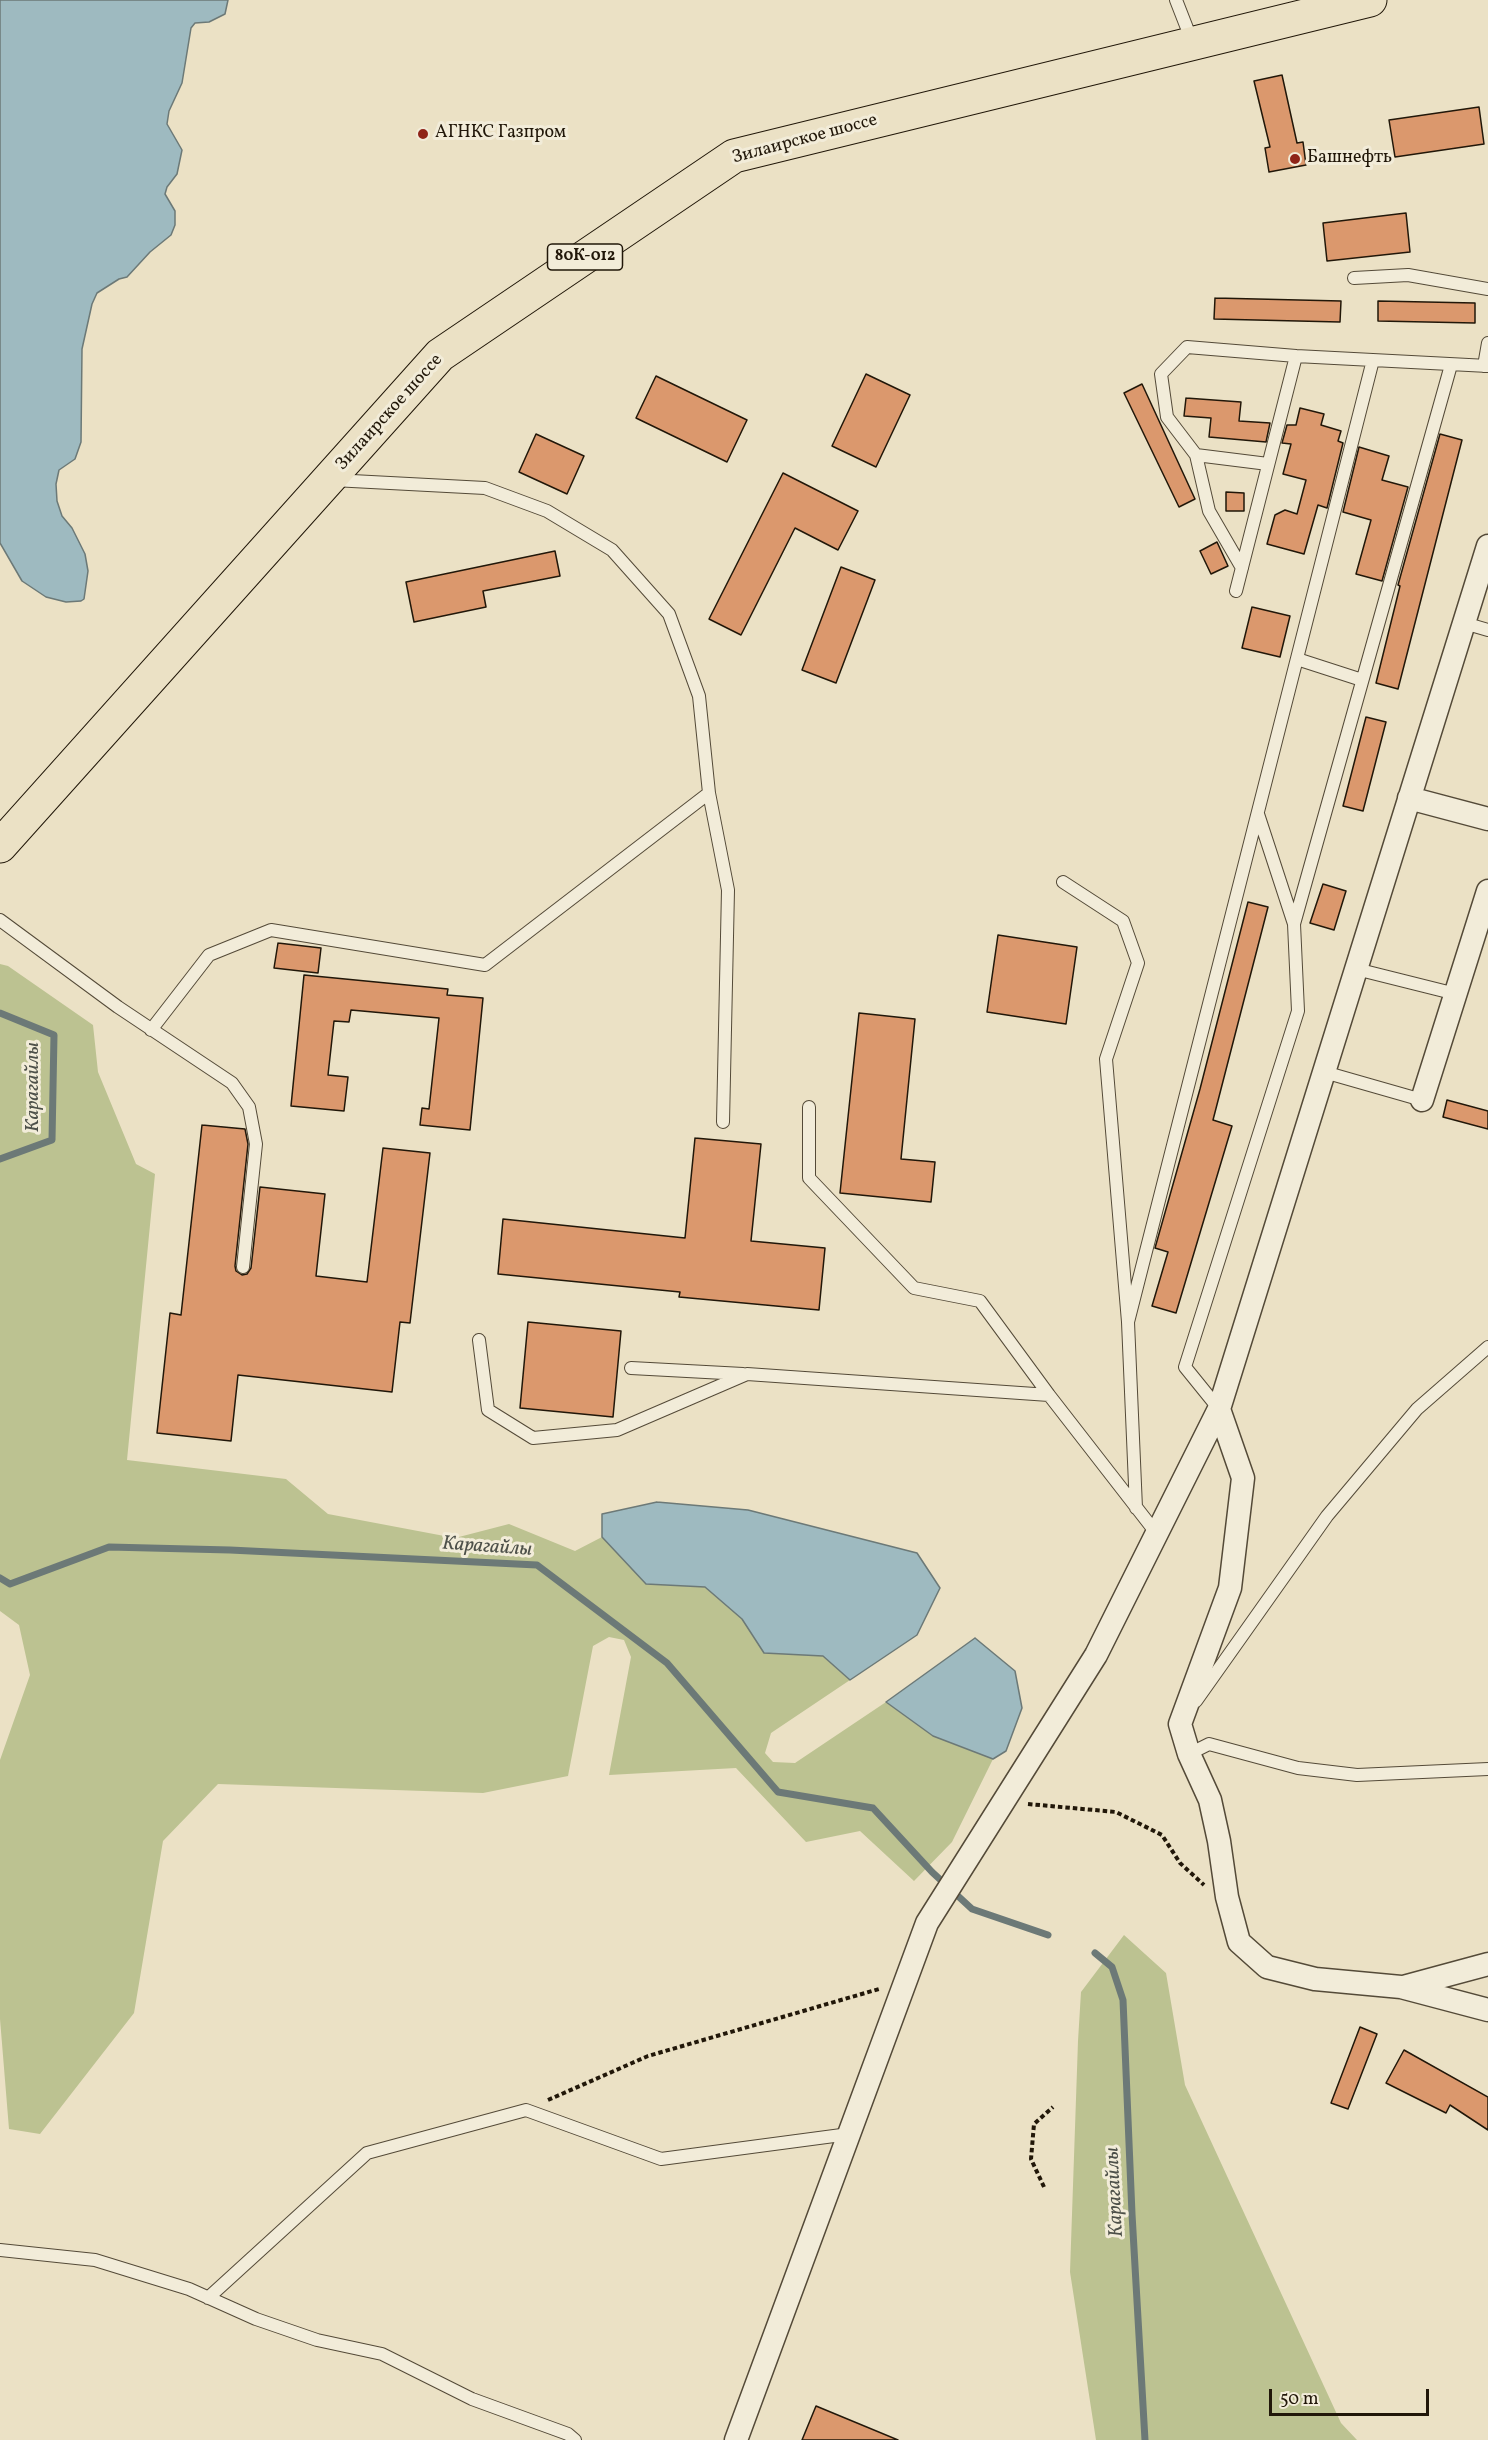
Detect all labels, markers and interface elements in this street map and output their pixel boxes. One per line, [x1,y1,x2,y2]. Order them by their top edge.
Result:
street label: Зилаирское шоссе [730,110,880,170]
place label: АГНКС Газпром [435,123,566,145]
marker: АГНКС Газпром [416,127,430,141]
place label: Башнефть [1307,148,1392,170]
marker: Башнефть [1288,152,1302,166]
road number: 80К-012 [548,244,622,270]
street label: Зилаирское шоссе [332,350,448,476]
water label: Карагайлы [22,1042,46,1132]
water label: Карагайлы [441,1533,533,1563]
water label: Карагайлы [1102,2146,1130,2238]
scale bar [1272,2377,1432,2415]
text: 50 m [1280,2387,1319,2412]

